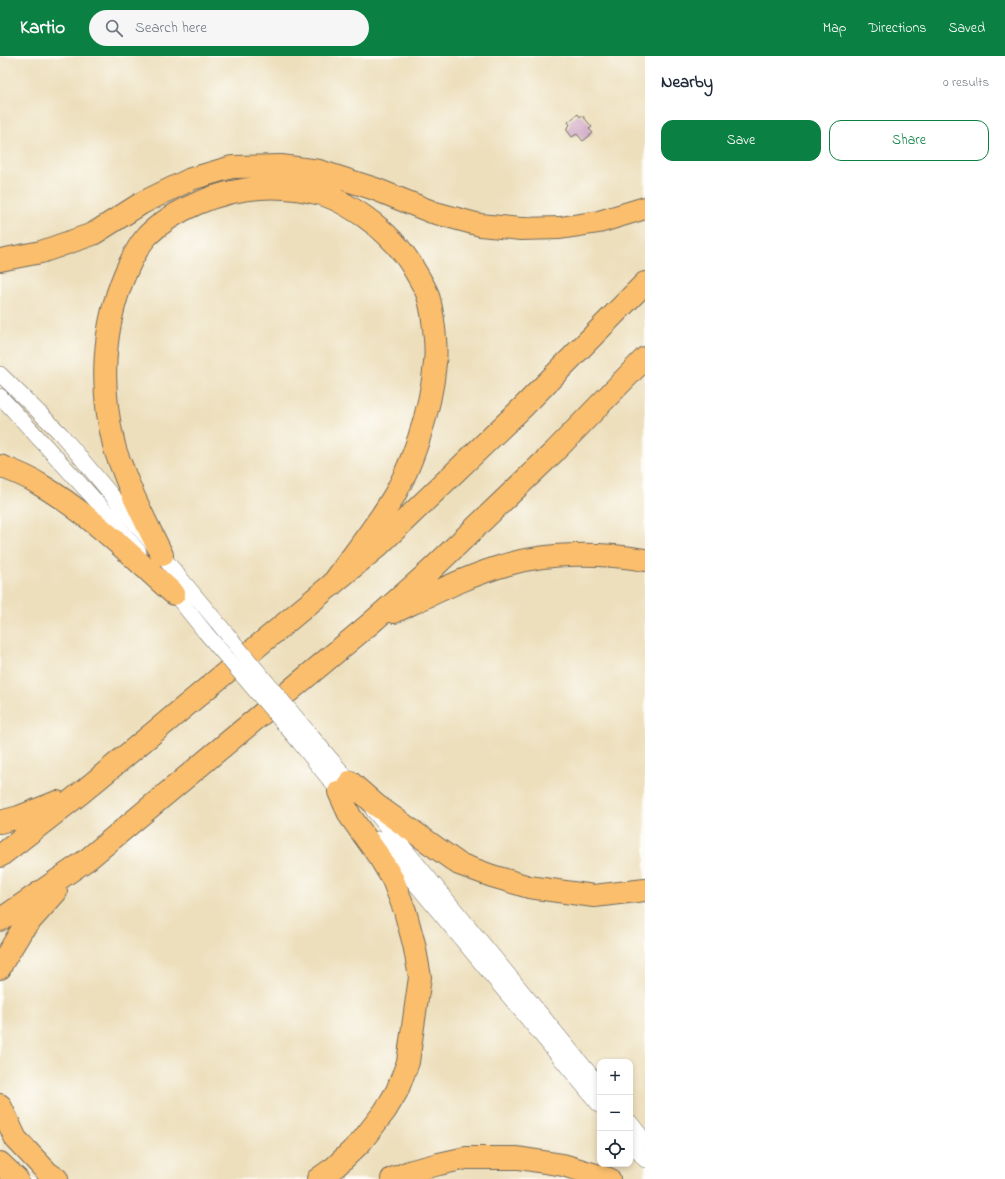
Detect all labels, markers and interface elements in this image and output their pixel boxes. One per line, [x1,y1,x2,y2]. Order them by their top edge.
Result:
search box [89,10,369,46]
text: Kartio [20,15,65,42]
icon: search [103,17,125,39]
text: Search here [135,17,207,39]
text: Map [823,18,846,39]
text: Directions [868,18,926,39]
text: Saved [948,18,985,39]
text: Nearby [661,70,713,95]
text: 0 results [943,73,989,92]
button: Save [661,120,821,161]
button: Share [829,120,989,161]
map controls [597,1059,633,1167]
button: + [597,1059,633,1095]
button: − [597,1095,633,1131]
button: locate [597,1131,633,1167]

